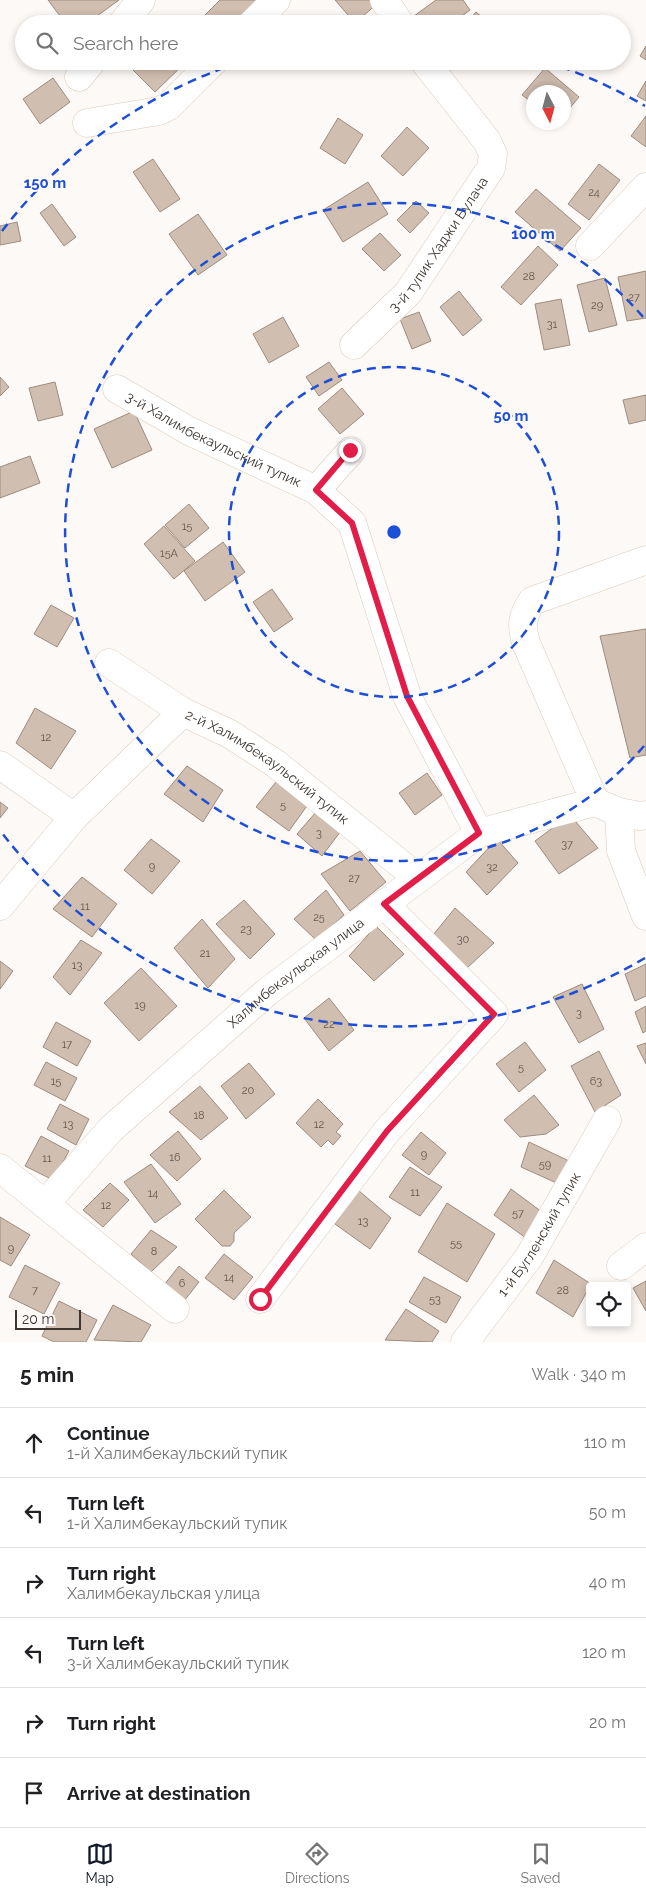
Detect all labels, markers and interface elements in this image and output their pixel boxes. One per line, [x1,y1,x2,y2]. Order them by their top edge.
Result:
search box [15,15,631,70]
icon: search [33,29,61,57]
text: Search here [73,32,179,54]
north arrow [526,85,571,130]
text: 150 m [24,174,66,192]
street label: 3-й тупик Хаджи Булача [385,174,491,315]
house number: 24 [588,186,600,199]
text: 100 m [511,225,555,243]
house number: 28 [523,270,535,283]
house number: 27 [628,291,640,304]
house number: 29 [591,299,603,312]
house number: 31 [547,318,558,331]
street label: 3-й Халимбекаульский тупик [123,388,304,490]
text: 50 m [493,407,529,425]
route end [339,439,362,462]
house number: 15 [182,520,192,533]
centre of rings [385,523,403,541]
house number: 15А [160,547,179,560]
street label: 2-й Халимбекаульский тупик [183,706,352,827]
house number: 12 [41,731,51,744]
house number: 5 [280,799,286,812]
house number: 3 [316,827,322,840]
house number: 37 [561,838,573,851]
house number: 9 [149,860,155,873]
house number: 32 [486,861,498,874]
house number: 27 [348,872,360,885]
house number: 11 [80,900,90,913]
house number: 25 [313,911,325,924]
street label: Халимбекаульская улица [224,914,367,1031]
house number: 23 [240,923,252,936]
house number: 30 [457,933,470,946]
house number: 21 [200,947,211,960]
house number: 13 [72,959,82,972]
house number: 19 [134,999,146,1012]
house number: 3 [576,1007,582,1020]
house number: 22 [323,1018,335,1031]
house number: 17 [62,1038,72,1051]
house number: 5 [518,1061,524,1074]
house number: 15 [51,1075,61,1088]
house number: 63 [590,1075,602,1088]
house number: 20 [242,1084,254,1097]
house number: 18 [193,1109,205,1122]
house number: 13 [63,1118,73,1131]
house number: 12 [314,1118,324,1131]
house number: 9 [421,1148,427,1161]
house number: 16 [169,1151,181,1164]
house number: 11 [42,1152,52,1165]
house number: 59 [539,1158,551,1171]
street label: 1-й Бугленский тупик [494,1169,584,1299]
house number: 11 [410,1186,420,1199]
house number: 14 [148,1187,158,1200]
house number: 12 [101,1199,111,1212]
house number: 57 [512,1207,524,1220]
house number: 13 [358,1215,368,1228]
house number: 55 [450,1237,462,1250]
house number: 9 [8,1242,14,1255]
house number: 8 [151,1245,157,1258]
house number: 14 [224,1271,234,1284]
house number: 6 [179,1277,186,1290]
map controls [586,1282,631,1327]
button: locate [586,1282,631,1327]
house number: 7 [32,1284,38,1297]
house number: 28 [557,1284,569,1297]
route start [249,1288,272,1311]
house number: 53 [429,1293,441,1306]
scale bar [15,1307,81,1330]
text: 20 m [22,1311,54,1327]
text: 5 min [20,1362,74,1387]
text: Walk · 340 m [532,1365,626,1384]
text: Continue [67,1422,150,1444]
icon: ahead [20,1429,48,1457]
text: 110 m [584,1433,626,1452]
text: 1-й Халимбекаульский тупик [67,1444,287,1463]
text: Turn left [67,1492,144,1514]
icon: left [20,1499,48,1527]
text: 50 m [589,1503,626,1522]
text: 1-й Халимбекаульский тупик [67,1514,287,1533]
text: Turn right [67,1562,156,1584]
icon: right [20,1569,48,1597]
text: 40 m [589,1573,626,1592]
text: Халимбекаульская улица [67,1584,260,1603]
text: Turn left [67,1632,144,1654]
icon: left [20,1639,48,1667]
text: 120 m [582,1643,626,1662]
text: 3-й Халимбекаульский тупик [67,1654,289,1673]
icon: right [20,1709,48,1737]
text: Turn right [67,1712,156,1734]
text: 20 m [589,1713,626,1732]
icon: arrive [20,1779,48,1807]
text: Arrive at destination [67,1782,251,1804]
tab: Map [85,1840,114,1886]
tab: Directions [285,1840,350,1886]
tab: Saved [520,1840,561,1886]

